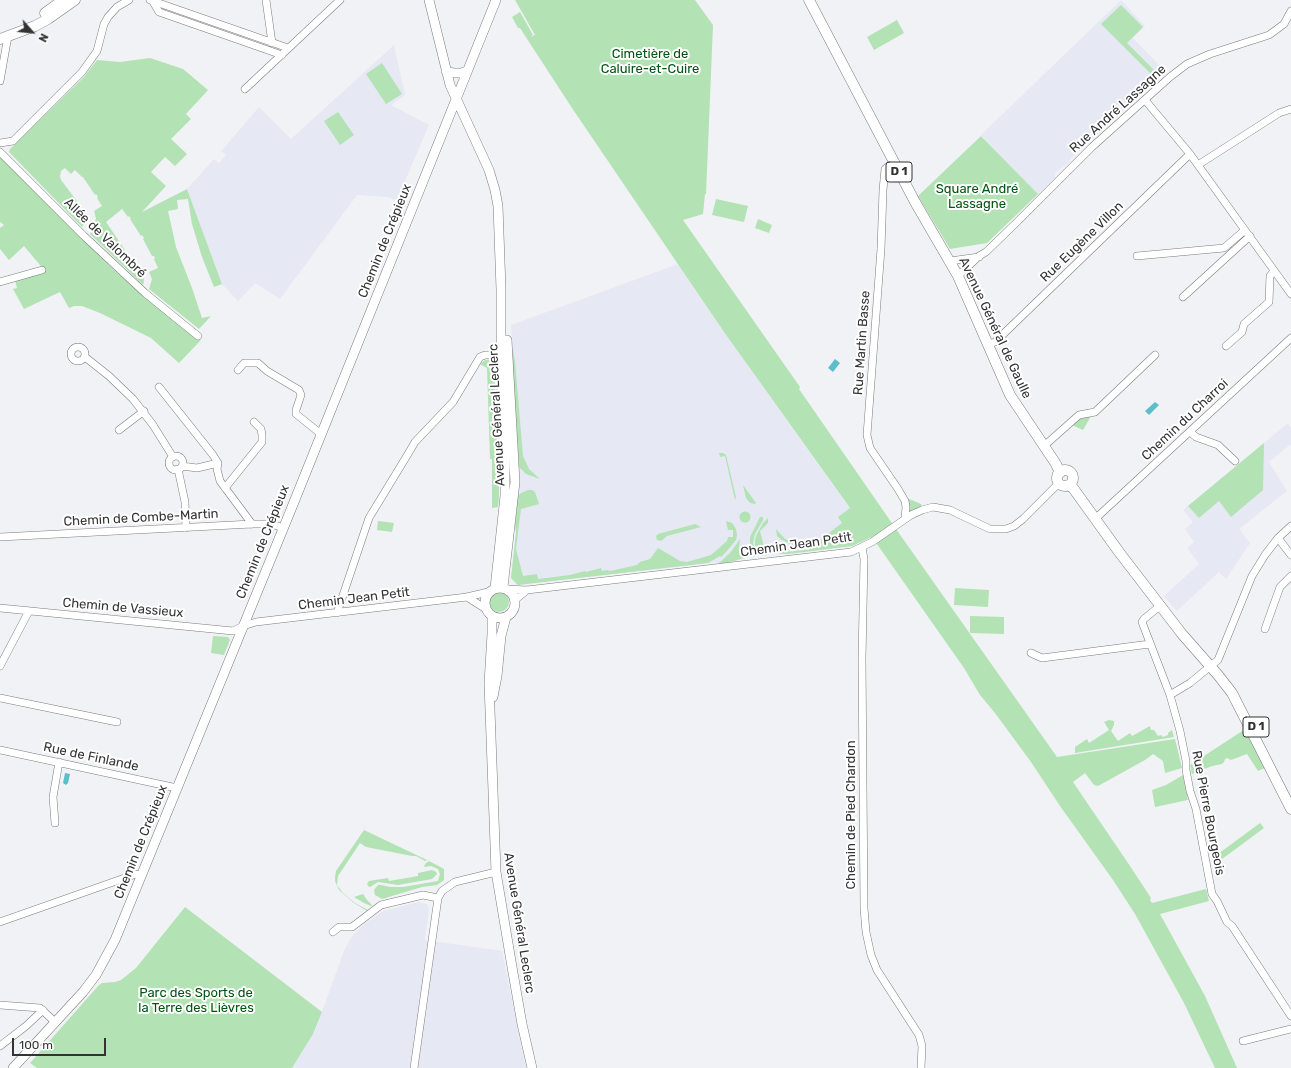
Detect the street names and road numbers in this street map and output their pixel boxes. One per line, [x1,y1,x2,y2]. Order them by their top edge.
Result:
street label: Rue André Lassagne [1067,62,1169,156]
road number: D 1 [886,162,912,182]
street label: Chemin de Crépieux [355,182,415,300]
street label: Allée de Valombré [61,195,149,281]
street label: Rue Eugène Villon [1037,198,1127,286]
street label: Avenue Général de Gaulle [955,255,1035,401]
street label: Rue Martin Basse [851,290,873,396]
street label: Avenue Général Leclerc [485,343,509,487]
street label: Chemin du Charroi [1139,376,1231,464]
street label: Chemin de Crépieux [233,483,293,601]
street label: Chemin de Combe-Martin [63,506,219,530]
street label: Chemin Jean Petit [739,529,853,561]
street label: Chemin Jean Petit [297,584,411,614]
street label: Chemin de Vassieux [62,595,184,621]
road number: D 1 [1243,717,1269,737]
street label: Rue de Finlande [42,739,140,775]
street label: Chemin de Pied Chardon [843,740,859,890]
street label: Rue Pierre Bourgeois [1188,749,1228,877]
street label: Chemin de Crépieux [111,783,171,901]
street label: Avenue Général Leclerc [500,851,538,995]

